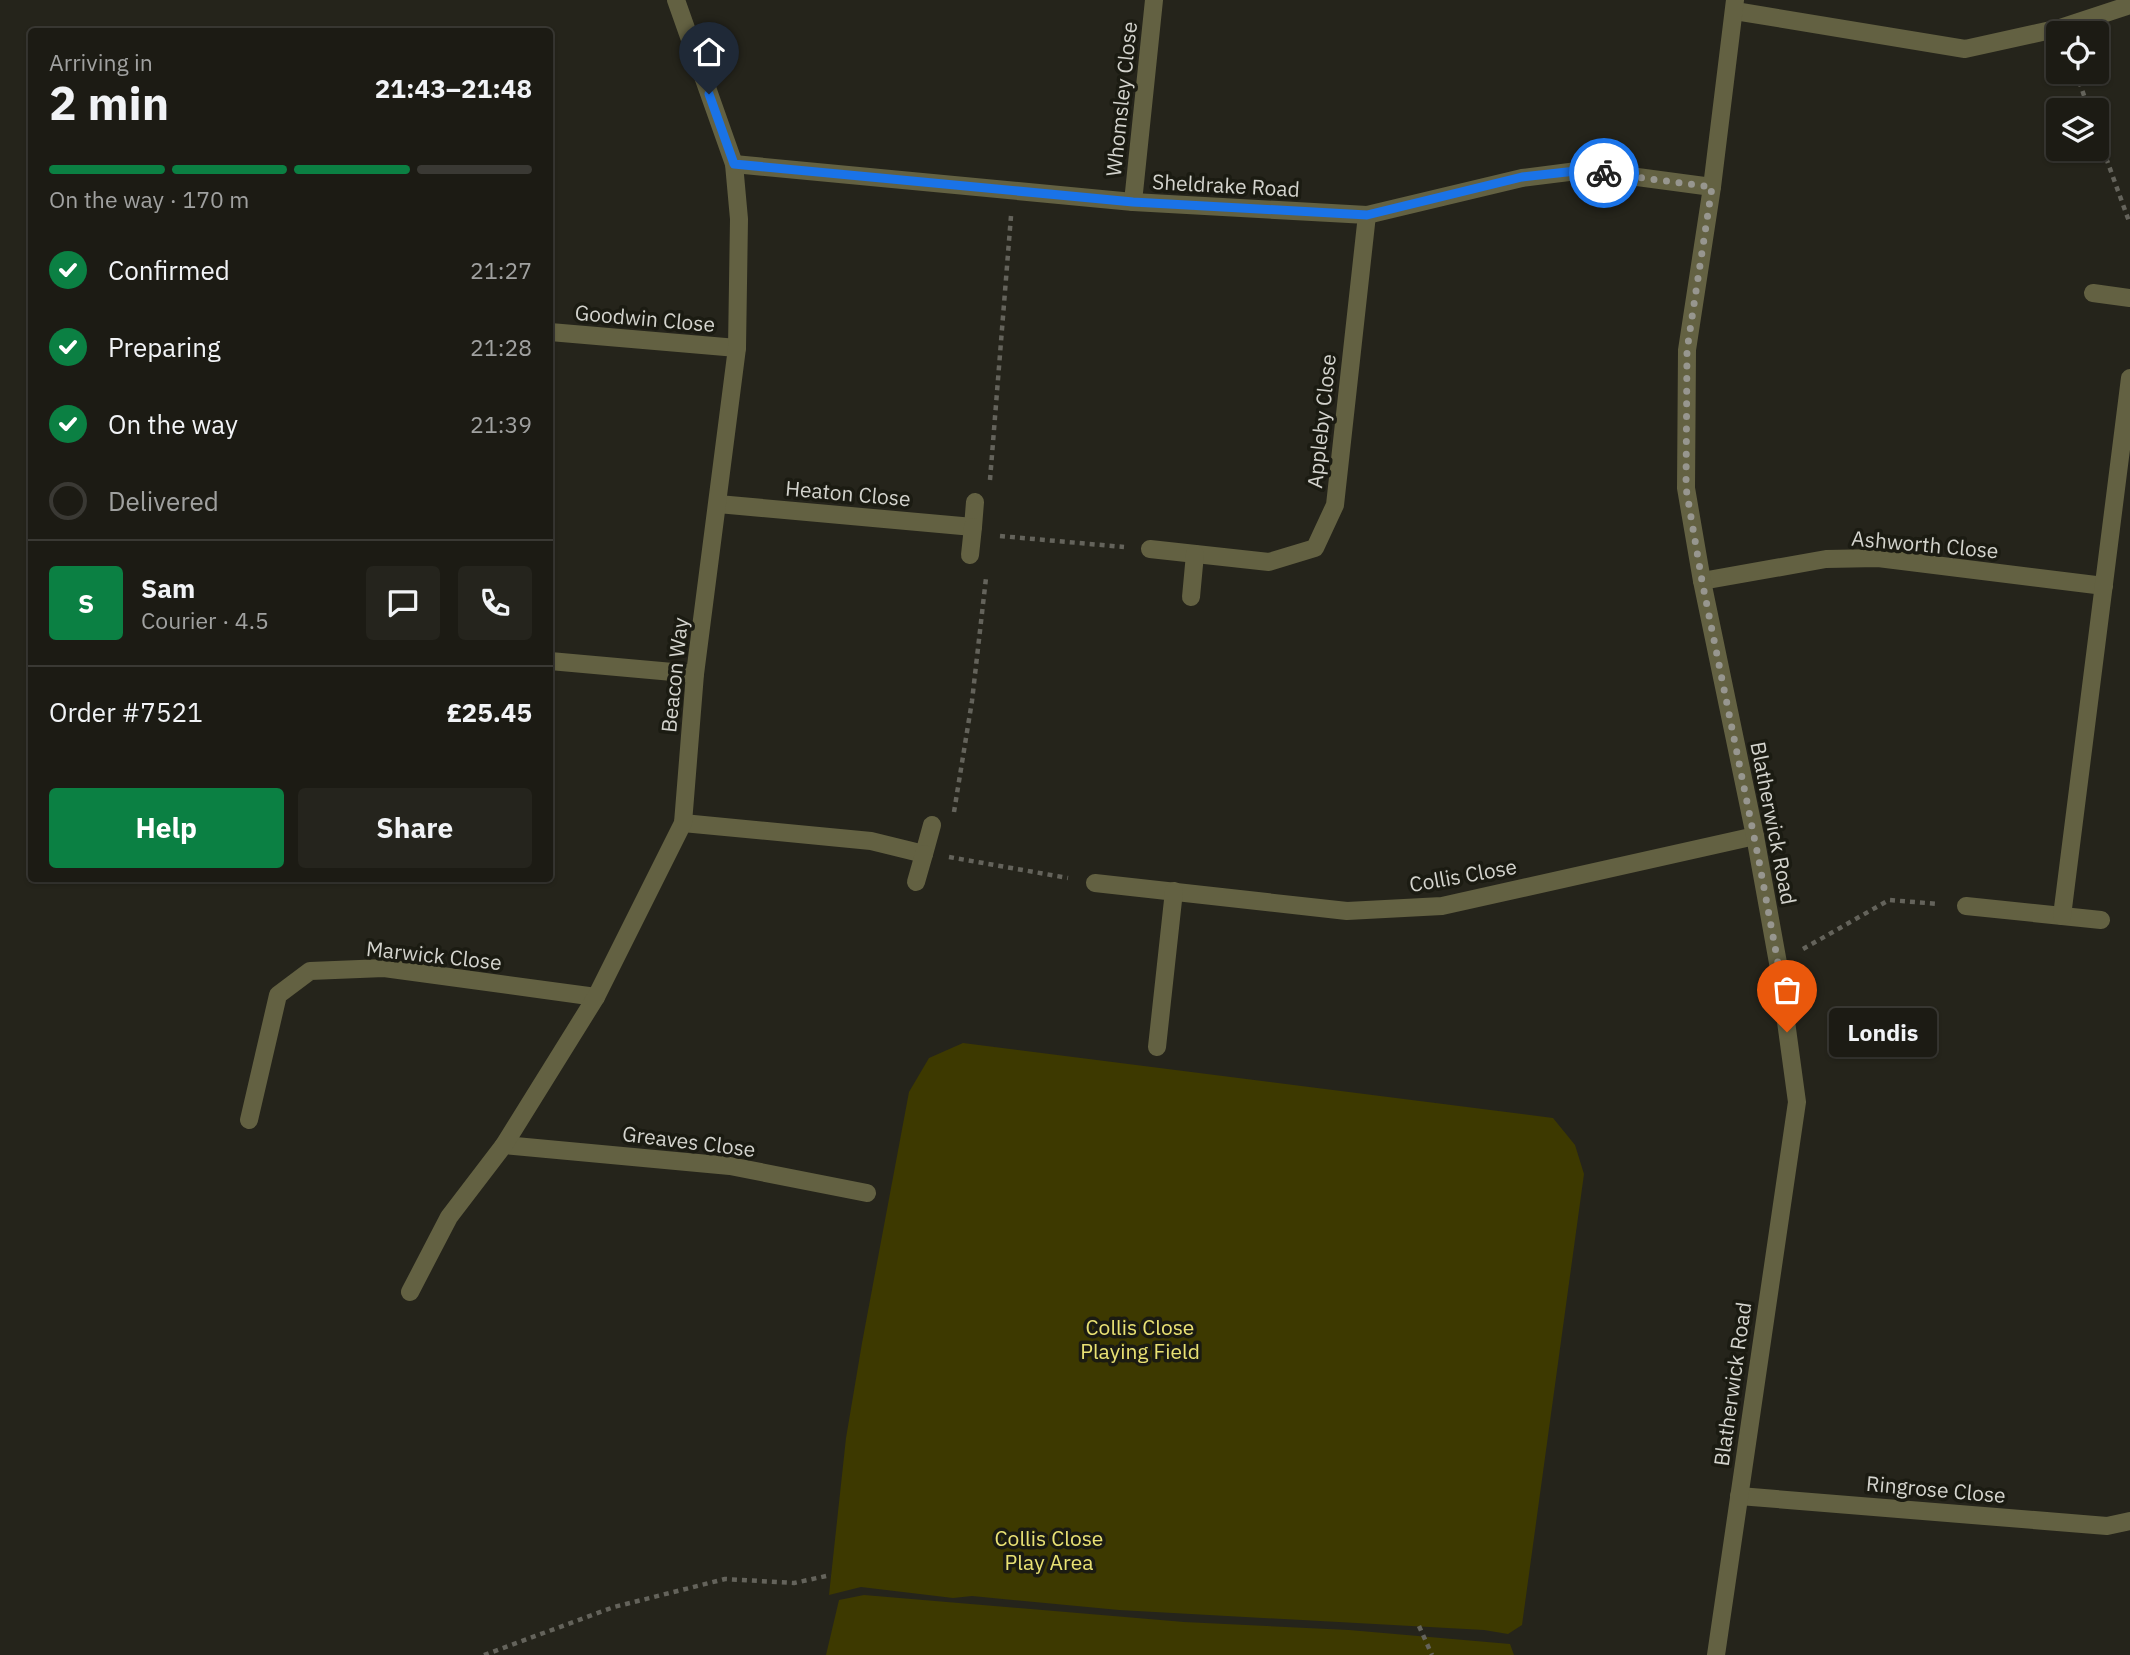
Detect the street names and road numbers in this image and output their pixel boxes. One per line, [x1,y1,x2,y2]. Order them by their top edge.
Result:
street label: Whomsley Close [1099,20,1143,178]
street label: Sheldrake Road [1151,167,1301,203]
street label: Goodwin Close [574,298,716,338]
street label: Appleby Close [1300,352,1342,490]
street label: Heaton Close [784,474,912,512]
street label: Ashworth Close [1850,524,2000,564]
street label: Beacon Way [654,616,694,734]
street label: Blatherwick Road [1744,739,1804,907]
street label: Collis Close [1407,852,1519,898]
street label: Marwick Close [365,934,503,976]
street label: Greaves Close [621,1119,757,1163]
street label: Blatherwick Road [1707,1300,1757,1468]
street label: Ringrose Close [1865,1469,2007,1509]

